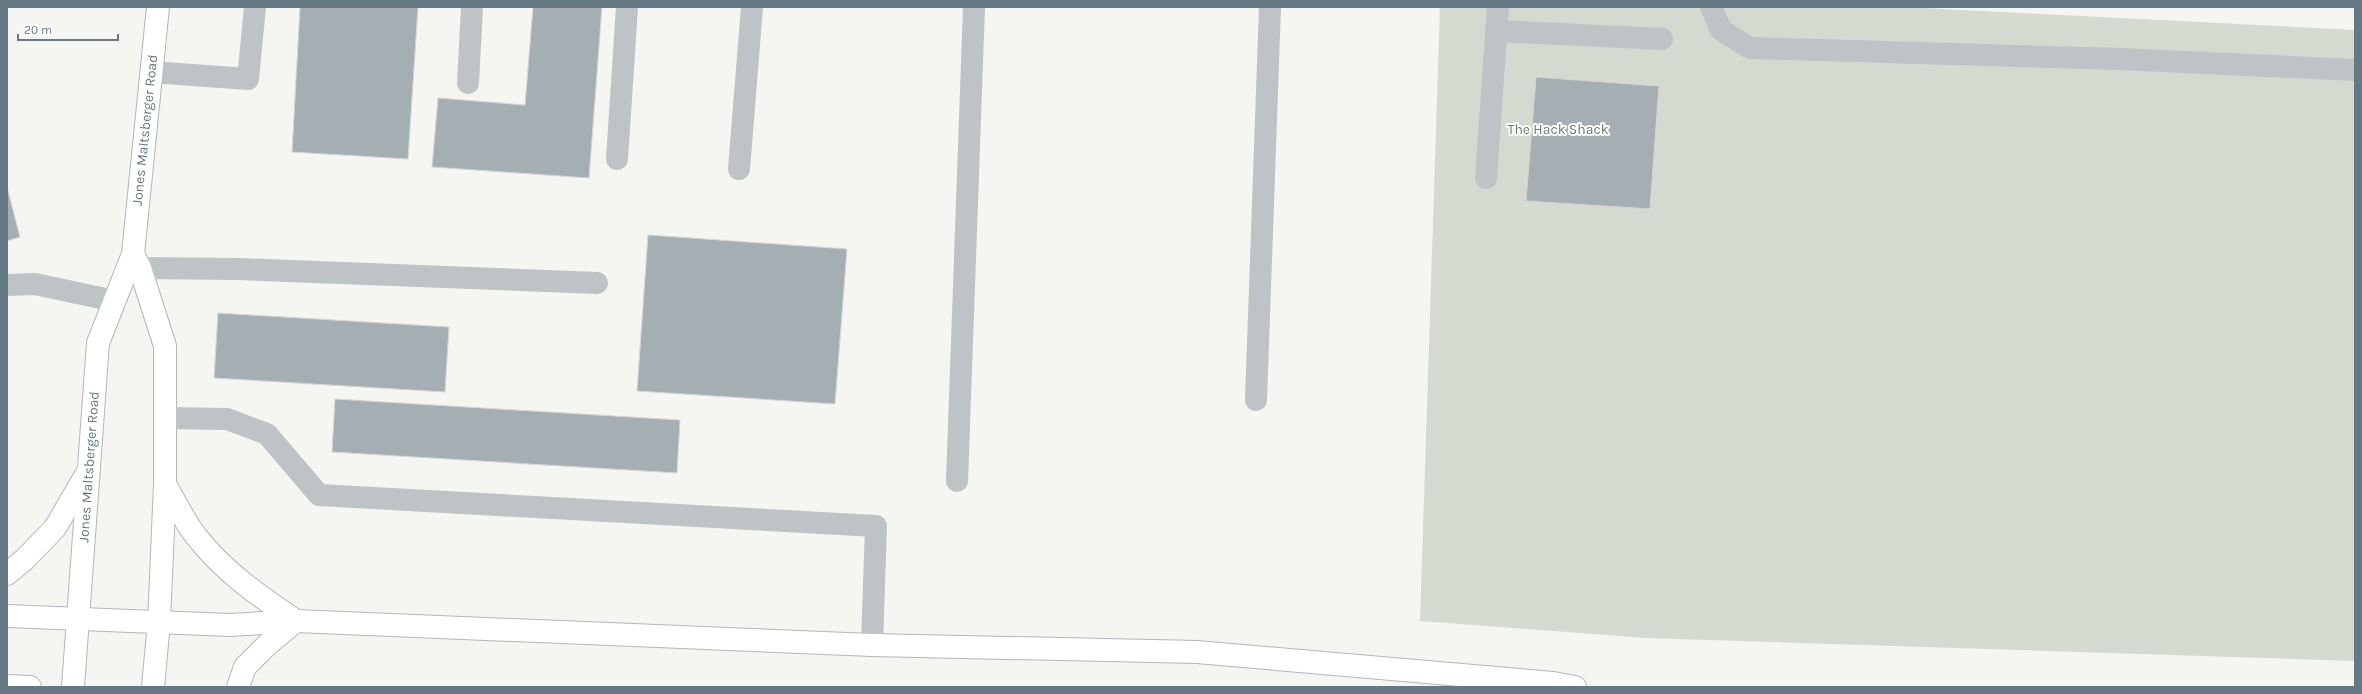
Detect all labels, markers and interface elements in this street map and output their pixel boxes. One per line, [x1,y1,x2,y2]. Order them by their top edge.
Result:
scale bar [18,16,118,42]
text: 20 m [24,23,52,37]
street label: Jones Maltsberger Road [129,54,161,206]
park label: The Hack Shack [1507,121,1609,138]
street label: Jones Maltsberger Road [75,391,103,543]

